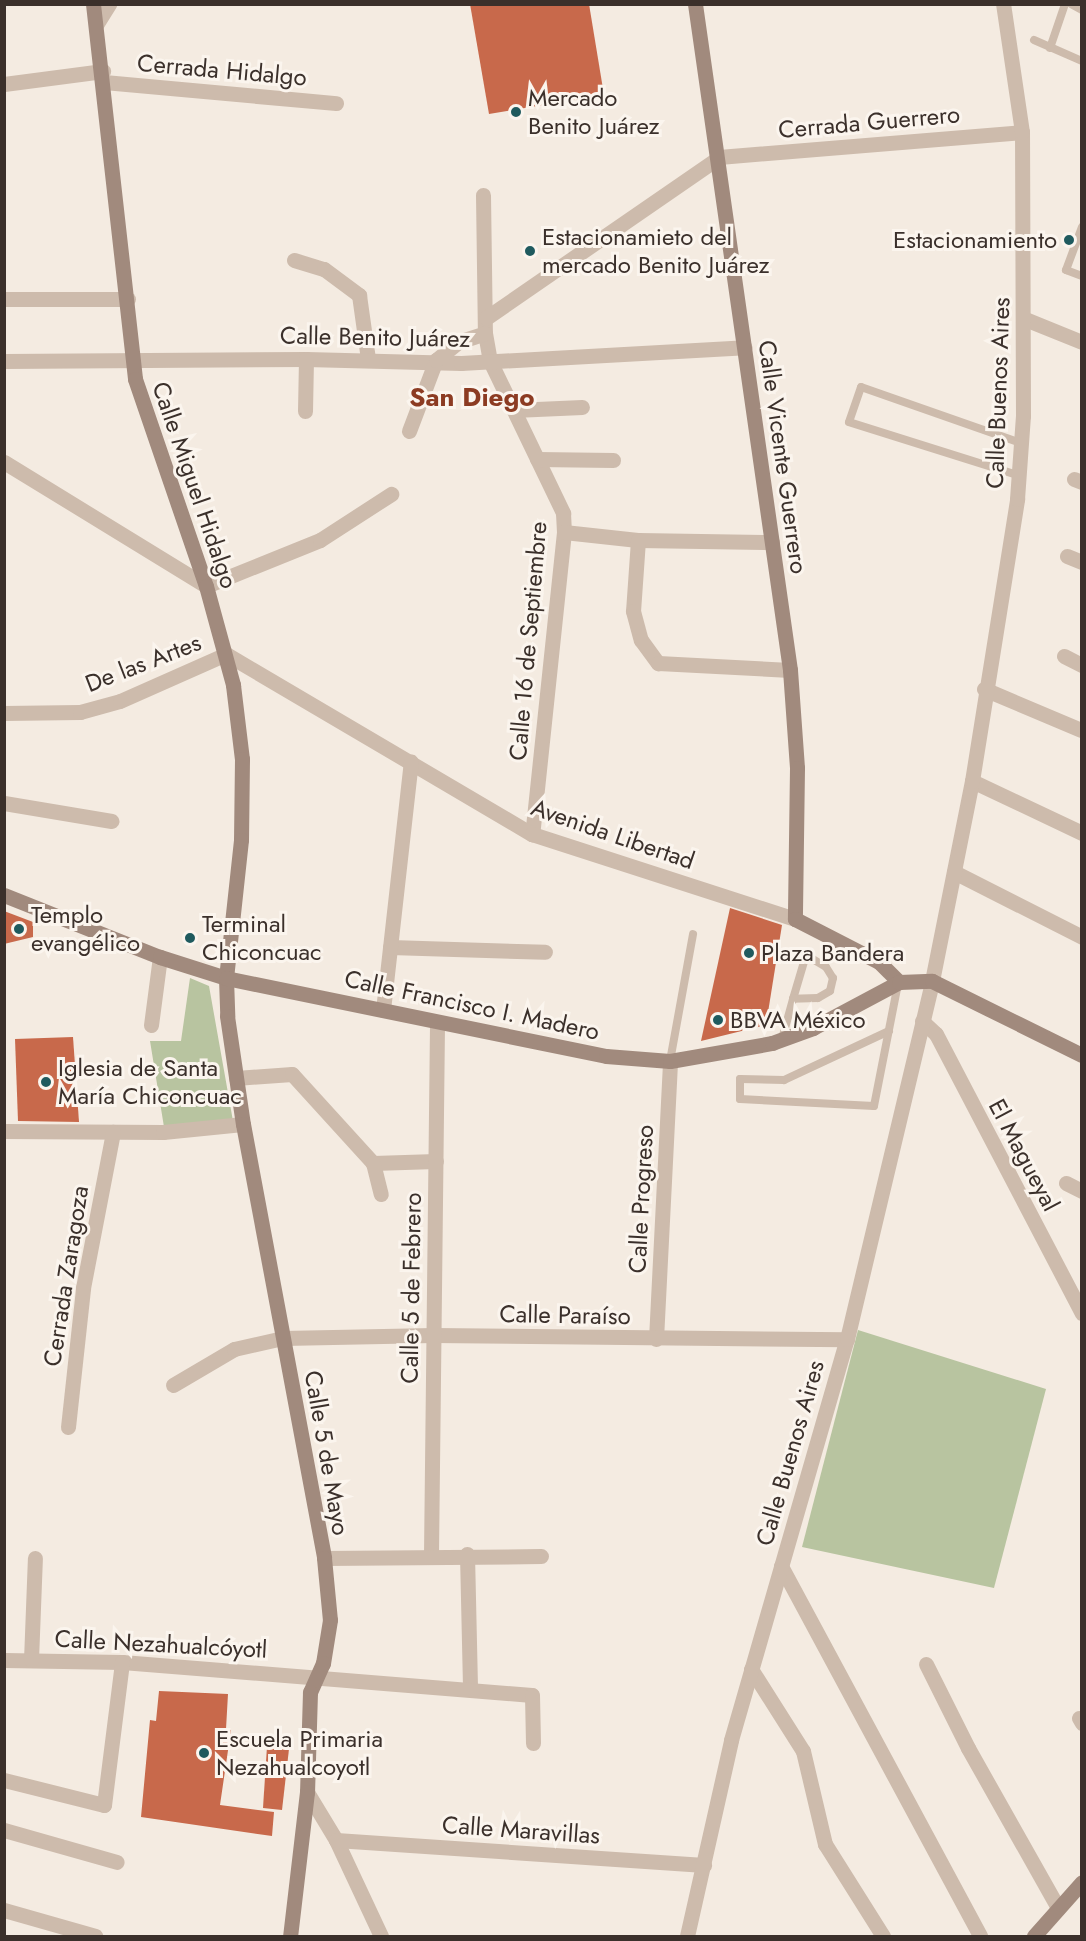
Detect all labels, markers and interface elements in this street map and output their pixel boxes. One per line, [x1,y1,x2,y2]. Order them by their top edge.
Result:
street label: Cerrada Hidalgo [136,48,308,92]
place label: Mercado Benito Juárez [528,84,660,140]
street label: Cerrada Guerrero [777,100,961,144]
marker: Mercado Benito Juárez [509,105,523,119]
place label: Estacionamieto del mercado Benito Juárez [542,223,770,279]
place label: Estacionamiento [893,226,1057,254]
marker: Estacionamiento [1062,233,1076,247]
marker: Estacionamieto del mercado Benito Juárez [523,244,537,258]
street label: Calle Buenos Aires [980,297,1016,489]
street label: Calle Benito Juárez [280,321,470,353]
street label: Calle Vicente Guerrero [752,338,814,576]
street label: Calle Miguel Hidalgo [146,378,244,592]
district label: San Diego [409,382,535,414]
street label: Calle 16 de Septiembre [503,520,553,762]
street label: De las Artes [81,628,205,698]
street label: Avenida Libertad [528,793,698,875]
place label: Templo evangélico [31,901,140,957]
place label: Terminal Chiconcuac [202,910,322,966]
marker: Templo evangélico [12,922,26,936]
marker: Terminal Chiconcuac [183,931,197,945]
place label: Plaza Bandera [761,939,904,967]
marker: Plaza Bandera [742,946,756,960]
street label: Calle Francisco I. Madero [342,964,602,1046]
place label: BBVA México [730,1006,866,1034]
marker: BBVA México [711,1013,725,1027]
place label: Iglesia de Santa María Chiconcuac [58,1054,242,1110]
marker: Iglesia de Santa María Chiconcuac [39,1075,53,1089]
street label: El Magueyal [982,1094,1066,1216]
street label: Calle Progreso [623,1124,659,1274]
street label: Cerrada Zaragoza [37,1184,95,1368]
street label: Calle 5 de Febrero [395,1192,427,1384]
street label: Calle Paraíso [499,1299,631,1331]
street label: Calle Buenos Aires [750,1357,830,1549]
street label: Calle 5 de Mayo [298,1368,356,1538]
street label: Calle Nezahualcóyotl [54,1624,268,1664]
place label: Escuela Primaria Nezahualcoyotl [216,1725,383,1781]
marker: Escuela Primaria Nezahualcoyotl [197,1746,211,1760]
street label: Calle Maravillas [441,1810,601,1850]

